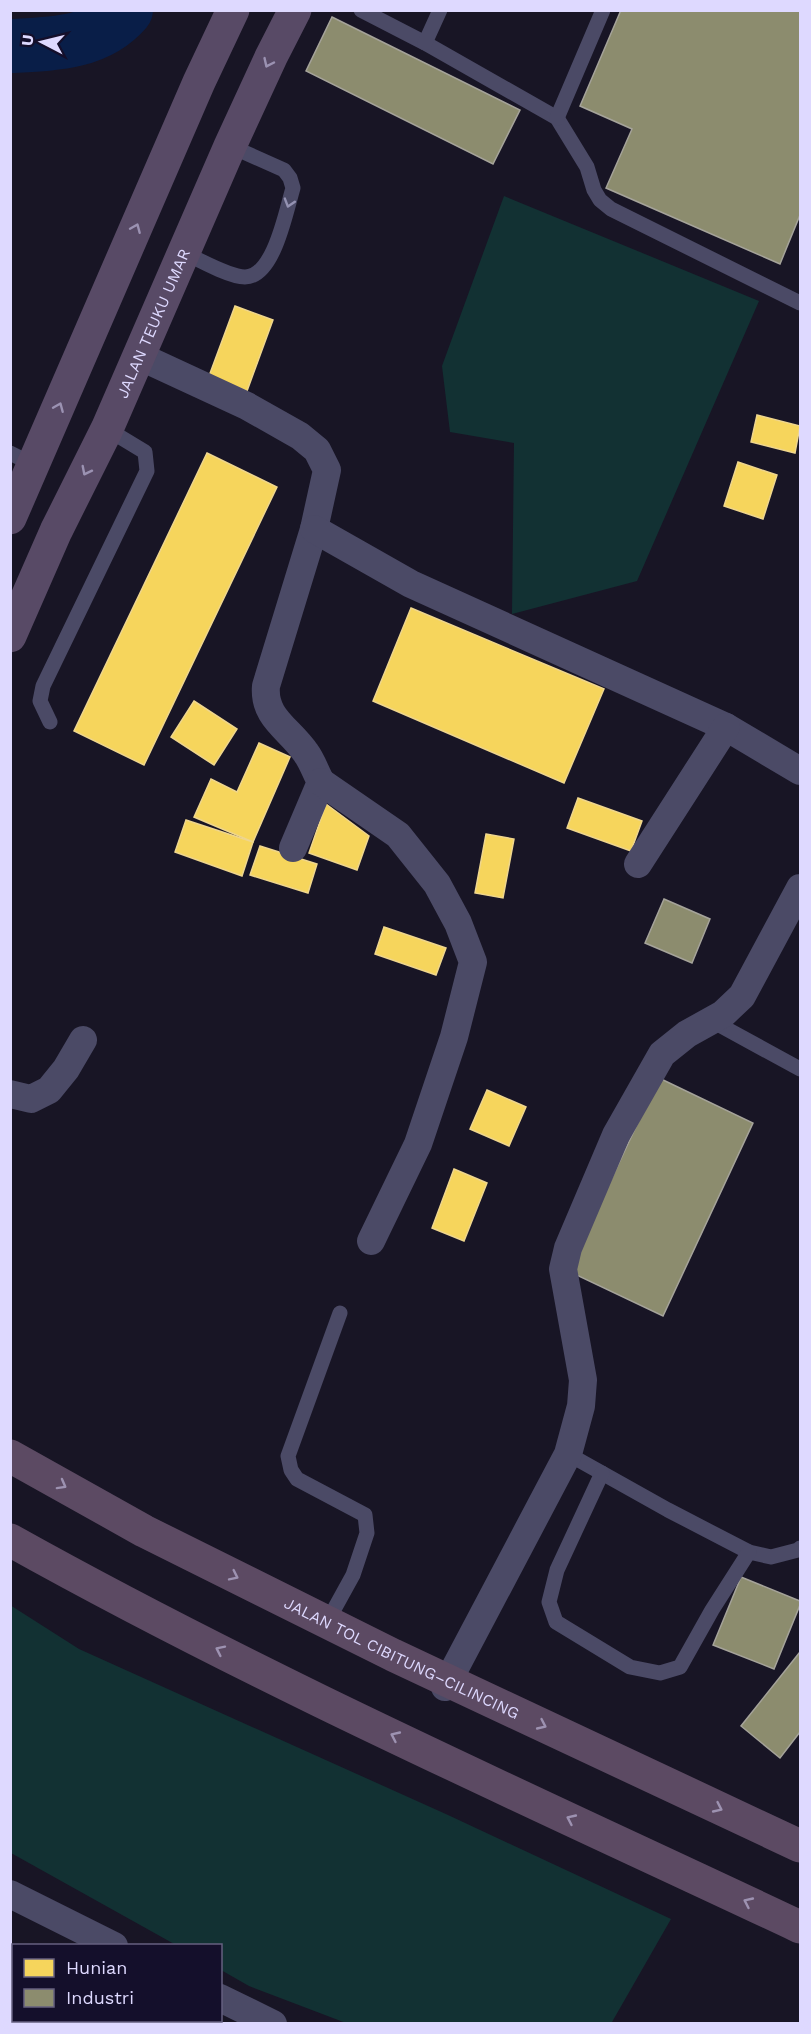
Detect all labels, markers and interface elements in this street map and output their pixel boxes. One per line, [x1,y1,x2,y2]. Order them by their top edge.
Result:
north arrow [12,12,72,72]
text: U [17,33,38,47]
one-way arrow [264,56,276,67]
one-way arrow [284,197,296,208]
one-way arrow [129,223,141,234]
street label: JALAN TEUKU UMAR [113,246,194,401]
one-way arrow [52,402,64,413]
one-way arrow [82,464,93,475]
one-way arrow [55,1478,66,1489]
one-way arrow [228,1568,239,1580]
street label: JALAN TOL CIBITUNG–CILINCING [281,1593,522,1723]
one-way arrow [215,1645,226,1657]
one-way arrow [535,1717,546,1729]
one-way arrow [390,1731,401,1743]
one-way arrow [712,1800,723,1812]
one-way arrow [567,1814,578,1826]
one-way arrow [743,1897,754,1909]
legend [12,1944,222,2022]
text: Hunian [66,1957,127,1978]
text: Industri [66,1987,134,2008]

